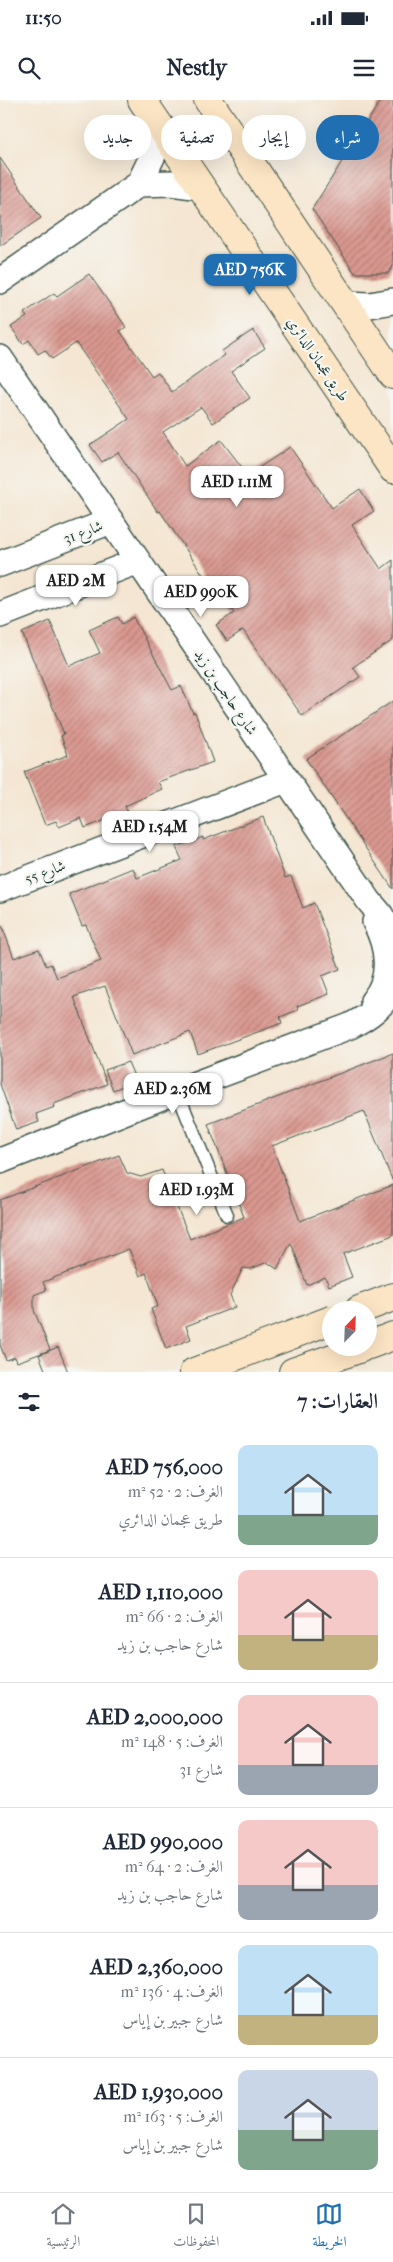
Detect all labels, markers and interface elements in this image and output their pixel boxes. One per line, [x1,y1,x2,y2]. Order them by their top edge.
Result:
text: 11:50 [25,7,62,29]
icon: search [15,54,43,82]
icon: menu [350,54,378,82]
text: Nestly [166,55,227,81]
chip: جديد [84,115,151,160]
chip: تصفية [161,115,232,160]
chip: إيجار [242,115,306,160]
chip: شراء [316,115,379,160]
pin: AED 756K [198,254,302,296]
text: AED 756K [215,260,285,279]
street label: طريق عجمان الدائري [281,313,353,406]
pin: AED 1.11M [180,466,294,508]
text: AED 1.11M [202,472,272,491]
street label: شارع 31 [61,516,107,551]
pin: AED 2M [35,564,117,607]
text: AED 2M [47,571,105,590]
pin: AED 990K [149,576,253,618]
text: AED 990K [164,582,238,601]
street label: شارع حاجب بن زيد [187,646,261,741]
pin: AED 1.54M [93,810,207,853]
text: AED 1.54M [113,817,187,836]
street label: شارع 55 [22,856,69,892]
pin: AED 2.36M [116,1072,230,1115]
text: AED 2.36M [135,1079,211,1098]
pin: AED 1.93M [140,1174,254,1216]
text: AED 1.93M [160,1180,234,1199]
north arrow [322,1301,378,1356]
map controls [322,1301,377,1356]
icon: filters [15,1388,43,1416]
text: العقارات: 7 [297,1389,378,1413]
text: AED 756,000 [106,1455,223,1479]
icon: home [278,1465,338,1525]
text: الغرف: 2 · 52 m² [128,1482,223,1501]
text: طريق عجمان الدائري [118,1510,223,1529]
text: AED 1,110,000 [99,1580,223,1604]
icon: home [278,1590,338,1650]
text: الغرف: 2 · 66 m² [125,1607,223,1626]
text: شارع حاجب بن زيد [117,1635,223,1654]
text: AED 2,000,000 [87,1705,223,1729]
icon: home [278,1715,338,1775]
text: الغرف: 5 · 148 m² [121,1732,223,1751]
text: شارع 31 [180,1760,223,1779]
text: AED 990,000 [103,1830,223,1854]
icon: home [278,1840,338,1900]
text: الغرف: 2 · 64 m² [125,1857,223,1876]
text: شارع حاجب بن زيد [117,1885,223,1904]
text: AED 2,360,000 [90,1955,223,1979]
icon: home [278,1965,338,2025]
text: الغرف: 4 · 136 m² [121,1982,223,2001]
text: شارع جبير بن إياس [122,2010,223,2029]
text: AED 1,930,000 [94,2080,223,2104]
icon: home [278,2090,338,2150]
text: الغرف: 5 · 163 m² [123,2107,223,2126]
text: شارع جبير بن إياس [122,2135,223,2154]
tab: الرئيسية [47,2200,80,2255]
tab: المحفوظات [173,2200,219,2255]
tab: الخريطة [312,2200,346,2255]

